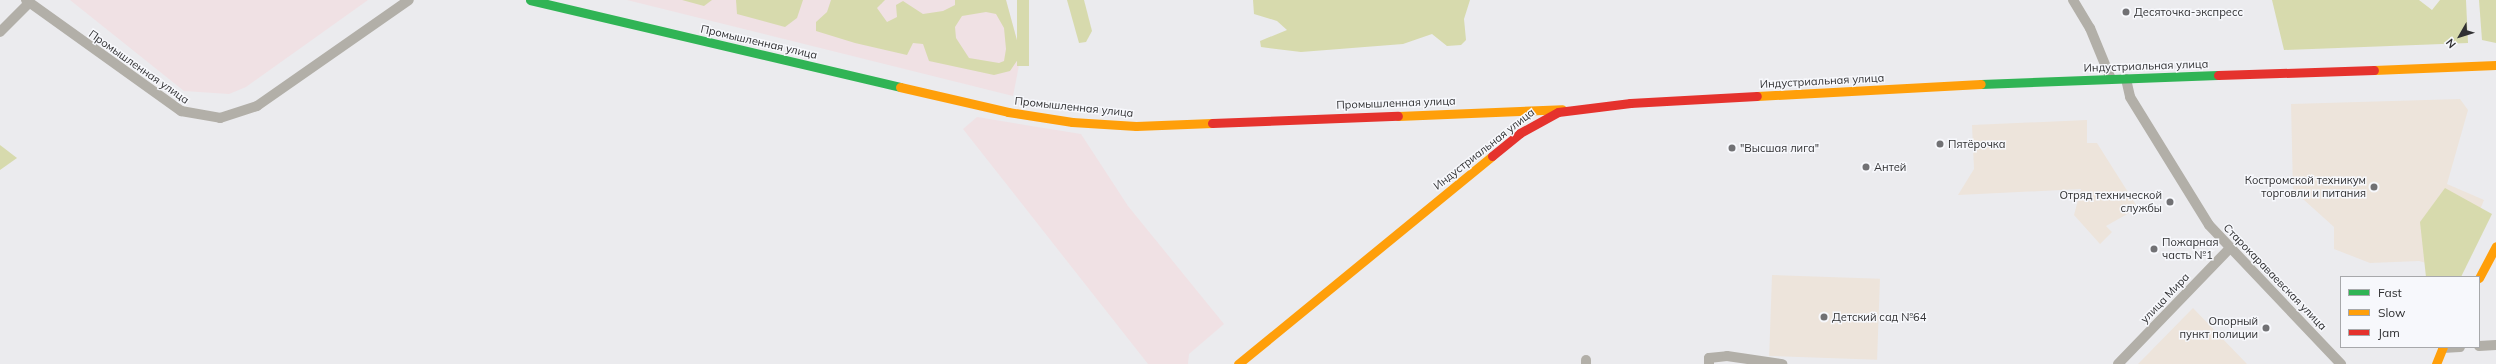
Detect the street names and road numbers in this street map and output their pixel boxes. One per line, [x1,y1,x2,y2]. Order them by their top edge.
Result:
street label: Промышленная улица [699,22,819,62]
street label: Промышленная улица [86,27,192,107]
street label: Индустриальная улица [2083,57,2209,75]
street label: Индустриальная улица [1759,71,1885,91]
street label: Промышленная улица [1014,94,1134,120]
street label: Промышленная улица [1336,94,1456,112]
street label: Индустриальная улица [1431,105,1537,193]
street label: Старокараваевская улица [2221,221,2329,333]
street label: улица Мира [2138,270,2192,326]

